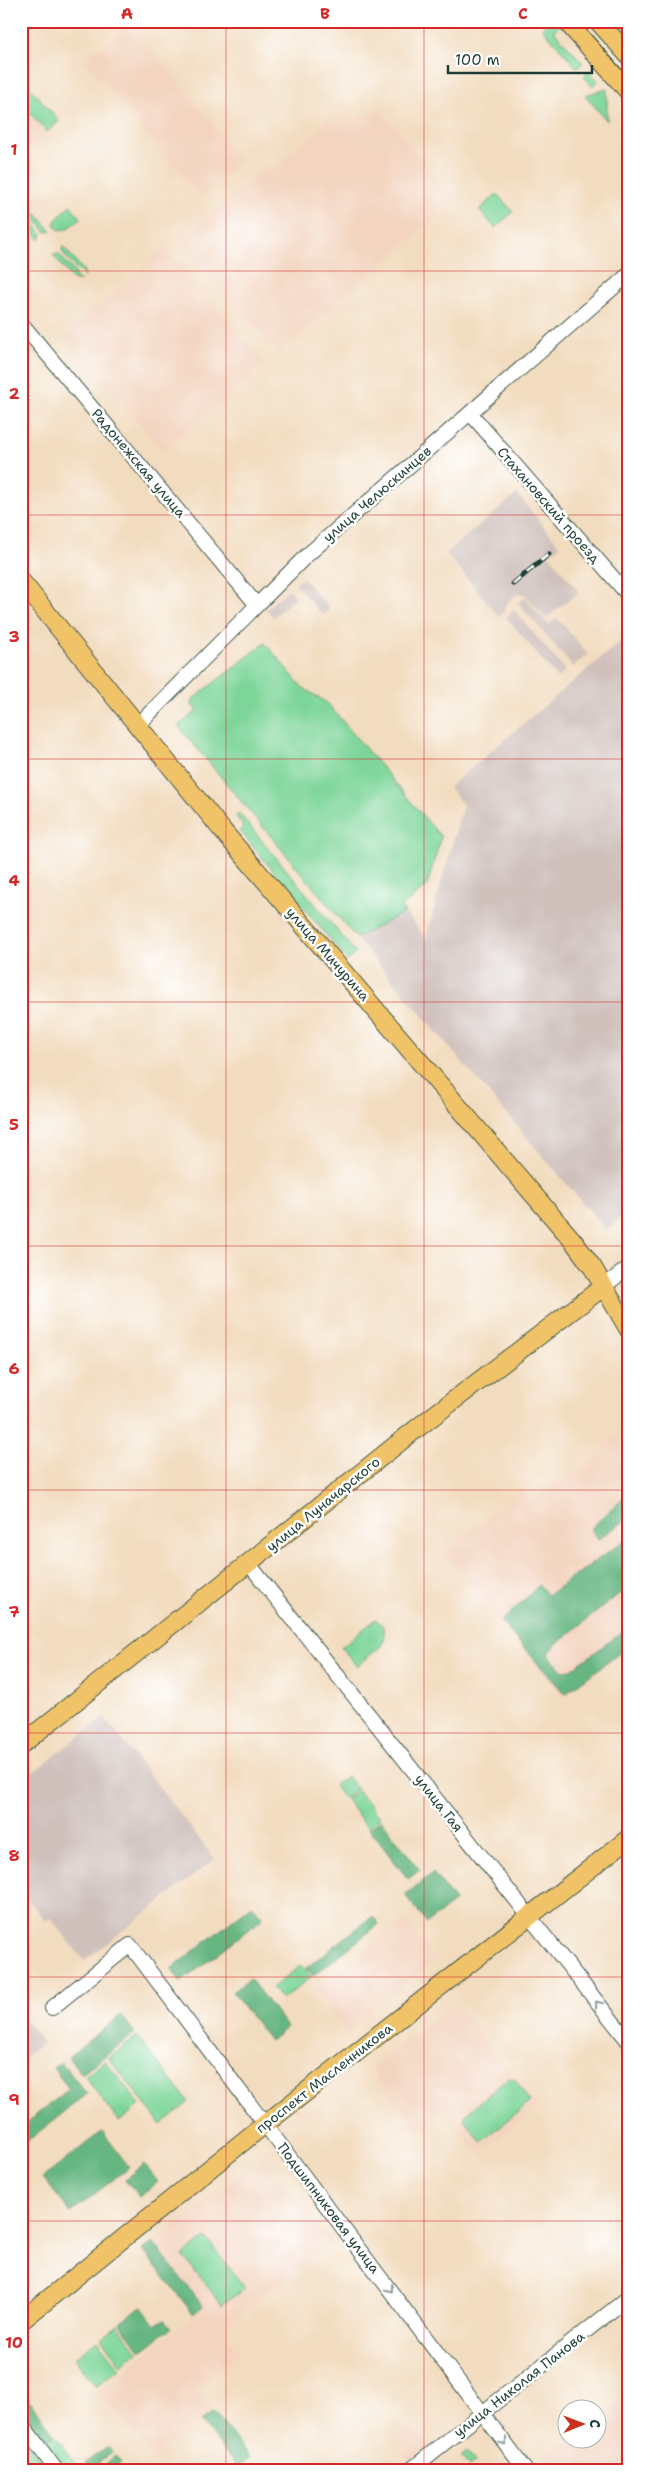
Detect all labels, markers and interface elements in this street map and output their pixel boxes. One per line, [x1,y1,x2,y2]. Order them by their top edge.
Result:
text: A [121,3,133,24]
text: B [320,3,330,24]
text: C [518,3,528,24]
scale bar [448,42,591,74]
text: 100 m [455,50,500,70]
text: 1 [10,139,18,160]
text: 2 [8,383,20,404]
street label: Радонежская улица [88,405,190,522]
street label: улица Челюскинцев [319,442,435,546]
street label: Стахановский проезд [494,443,605,567]
text: 3 [8,626,20,647]
text: 4 [8,870,20,891]
street label: улица Мичурина [282,903,374,1005]
text: 5 [9,1114,19,1135]
text: 6 [8,1358,20,1379]
street label: улица Луначарского [262,1453,384,1555]
text: 7 [8,1601,20,1622]
street label: улица Гая [411,1770,467,1836]
text: 8 [8,1845,20,1866]
one-way arrow [596,2001,604,2010]
street label: проспект Масленникова [252,2019,396,2137]
text: 9 [8,2089,20,2110]
street label: Подшипниковая улица [274,2139,384,2277]
one-way arrow [384,2283,392,2292]
street label: улица Николая Панова [450,2327,588,2441]
text: 10 [5,2332,23,2353]
north arrow [558,2400,608,2450]
text: С [586,2419,604,2428]
one-way arrow [498,2436,507,2446]

